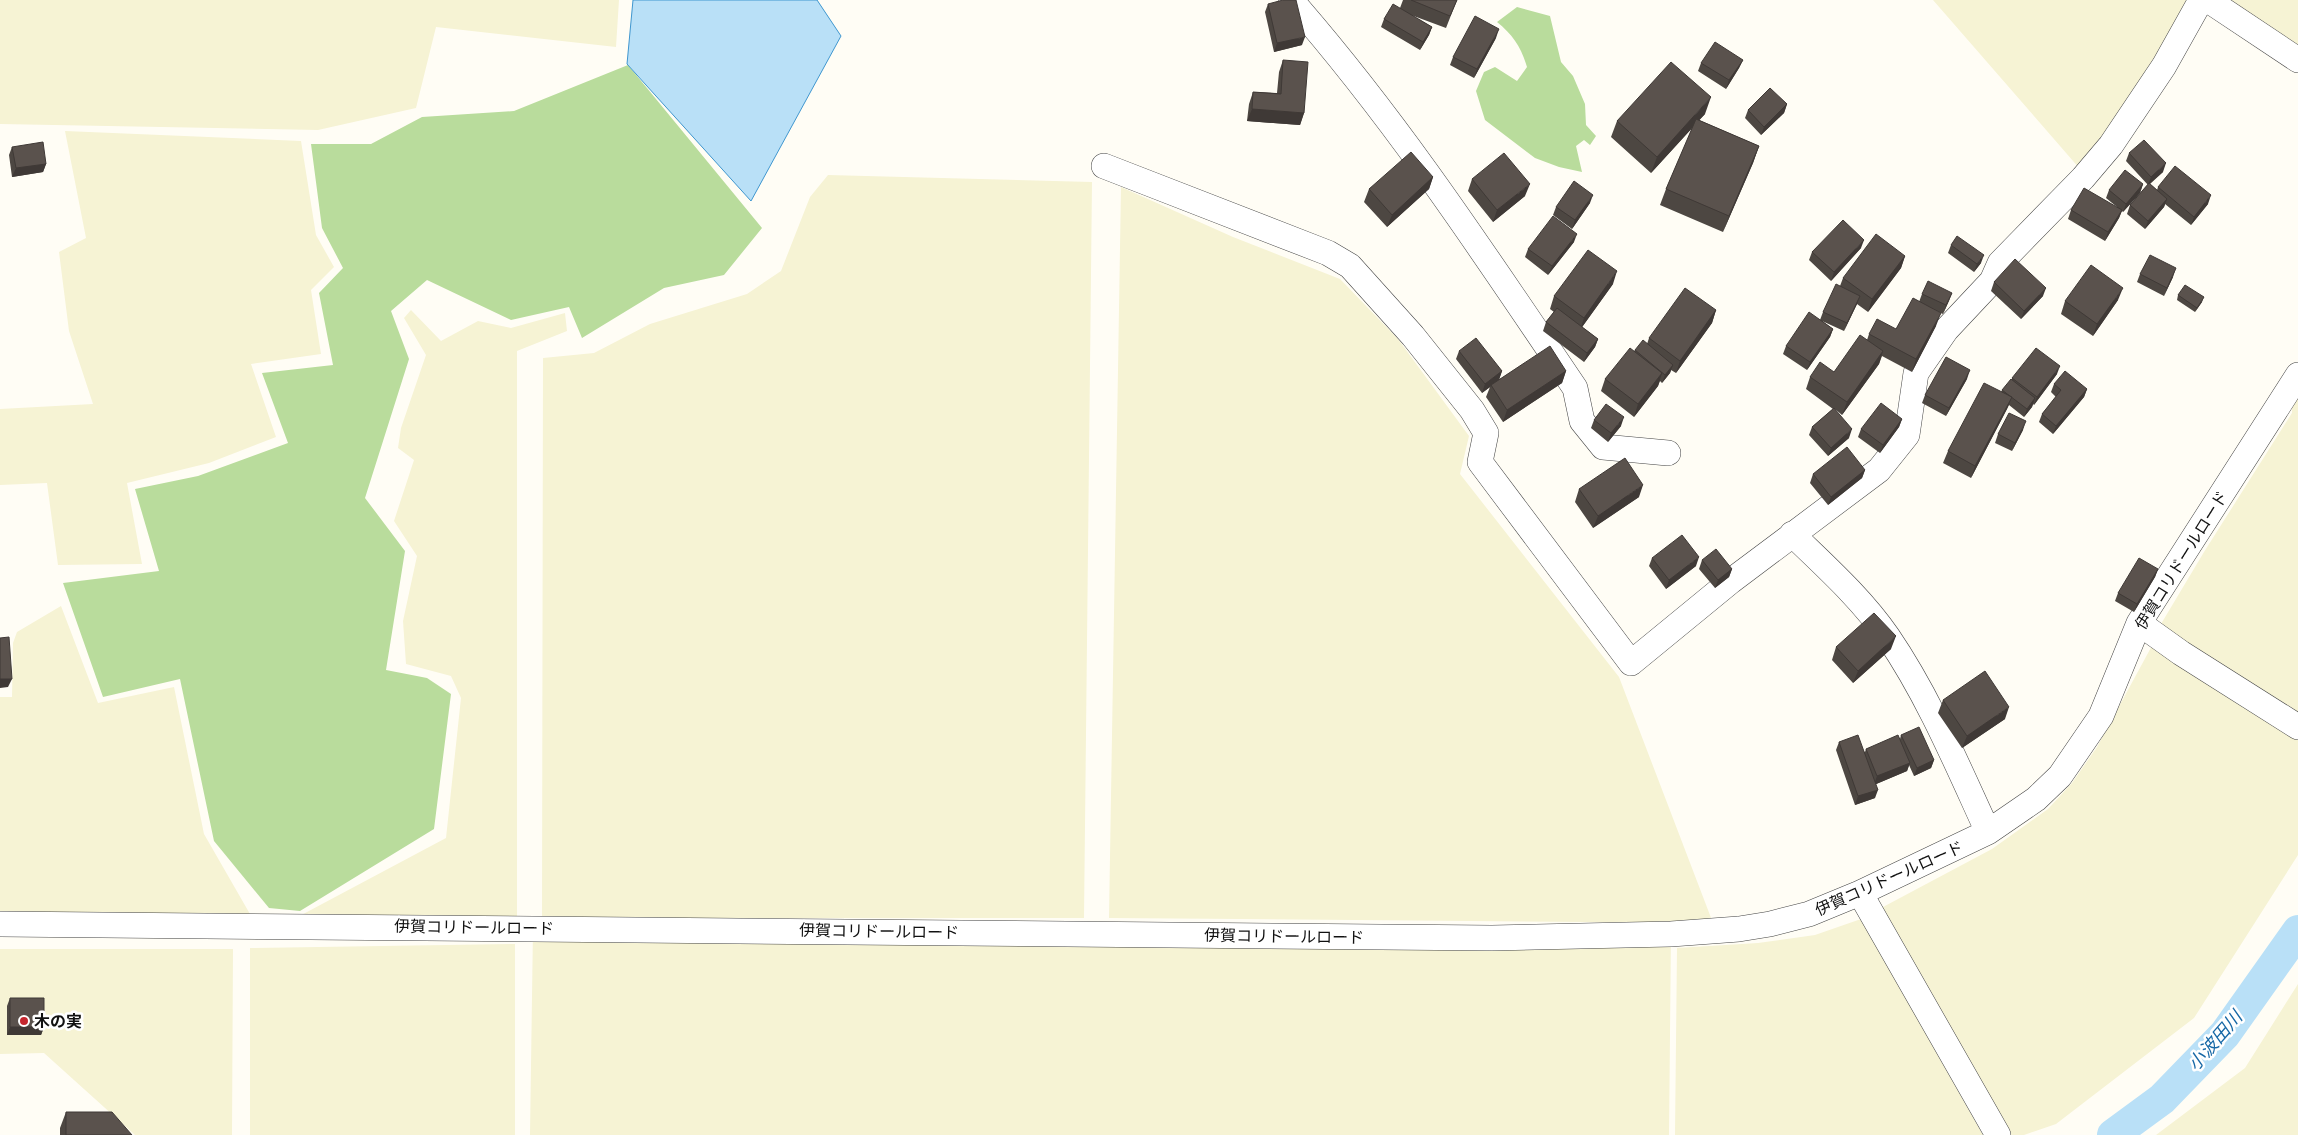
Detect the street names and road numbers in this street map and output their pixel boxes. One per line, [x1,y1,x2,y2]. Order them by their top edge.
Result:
street label: 伊賀コリドールロード [2131,487,2232,633]
street label: 伊賀コリドールロード [1812,837,1966,920]
street label: 伊賀コリドールロード [394,917,554,938]
street label: 伊賀コリドールロード [799,921,959,942]
street label: 伊賀コリドールロード [1204,926,1364,947]

